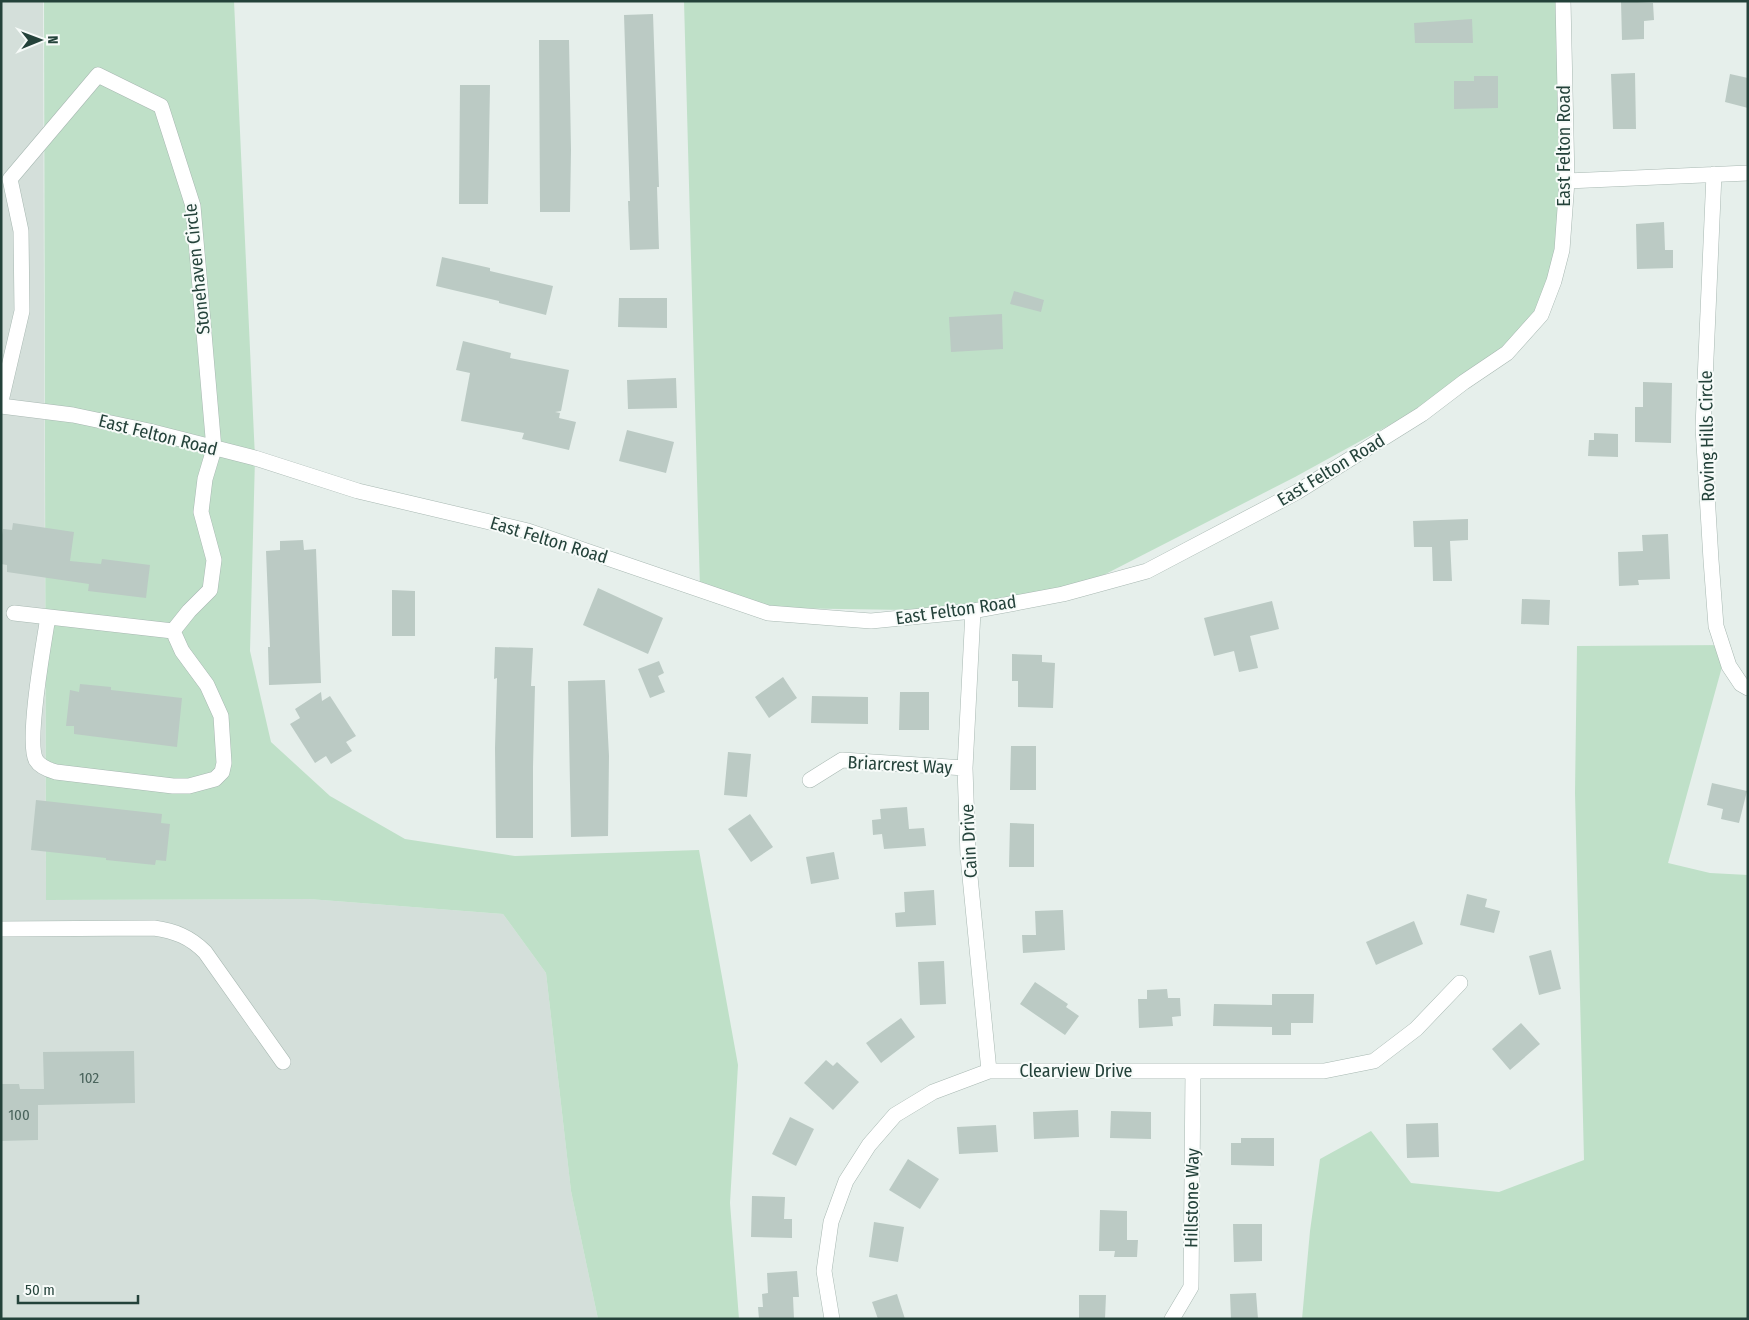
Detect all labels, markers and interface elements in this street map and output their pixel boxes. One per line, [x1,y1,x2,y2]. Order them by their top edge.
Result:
north arrow [15,15,65,65]
text: N [44,35,61,44]
street label: East Felton Road [1553,85,1575,207]
street label: Stonehaven Circle [179,202,215,336]
street label: Roving Hills Circle [1695,370,1719,502]
street label: East Felton Road [96,410,220,460]
street label: East Felton Road [1273,429,1389,511]
street label: East Felton Road [488,512,610,568]
street label: East Felton Road [894,591,1018,629]
street label: Briarcrest Way [847,751,953,779]
street label: Cain Drive [956,803,982,879]
street label: Clearview Drive [1019,1060,1133,1082]
house number: 102 [79,1069,99,1087]
house number: 100 [8,1106,30,1124]
street label: Hillstone Way [1180,1148,1204,1248]
scale bar [18,1272,138,1304]
text: 50 m [25,1281,55,1299]

